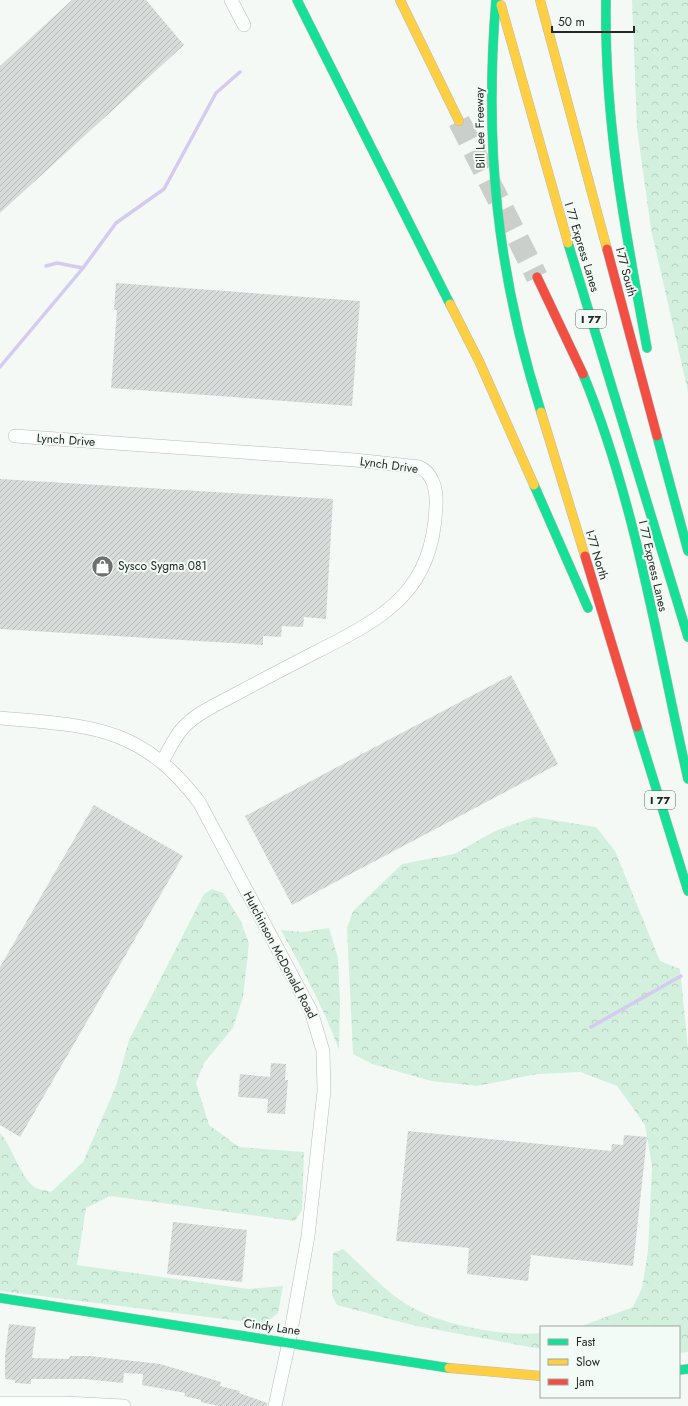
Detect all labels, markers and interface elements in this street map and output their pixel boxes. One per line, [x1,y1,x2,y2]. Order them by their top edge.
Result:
scale bar [552,8,634,34]
text: 50 m [558,13,585,31]
street label: Bill Lee Freeway [470,86,490,169]
street label: I 77 Express Lanes [560,200,604,294]
street label: I-77 South [611,245,641,299]
road number: I 77 [576,310,606,328]
street label: Lynch Drive [36,429,96,451]
street label: Lynch Drive [359,452,419,478]
street label: I 77 Express Lanes [634,519,672,614]
street label: I-77 North [581,528,613,582]
shop icon: Sysco Sygma 081 [89,553,115,579]
place label: Sysco Sygma 081 [118,557,207,575]
road number: I 77 [645,791,675,809]
street label: Hutchinson McDonald Road [239,888,321,1022]
street label: Cindy Lane [243,1314,301,1340]
legend [540,1326,680,1398]
text: Fast [576,1333,595,1351]
text: Slow [576,1353,601,1371]
text: Jam [574,1373,594,1391]

